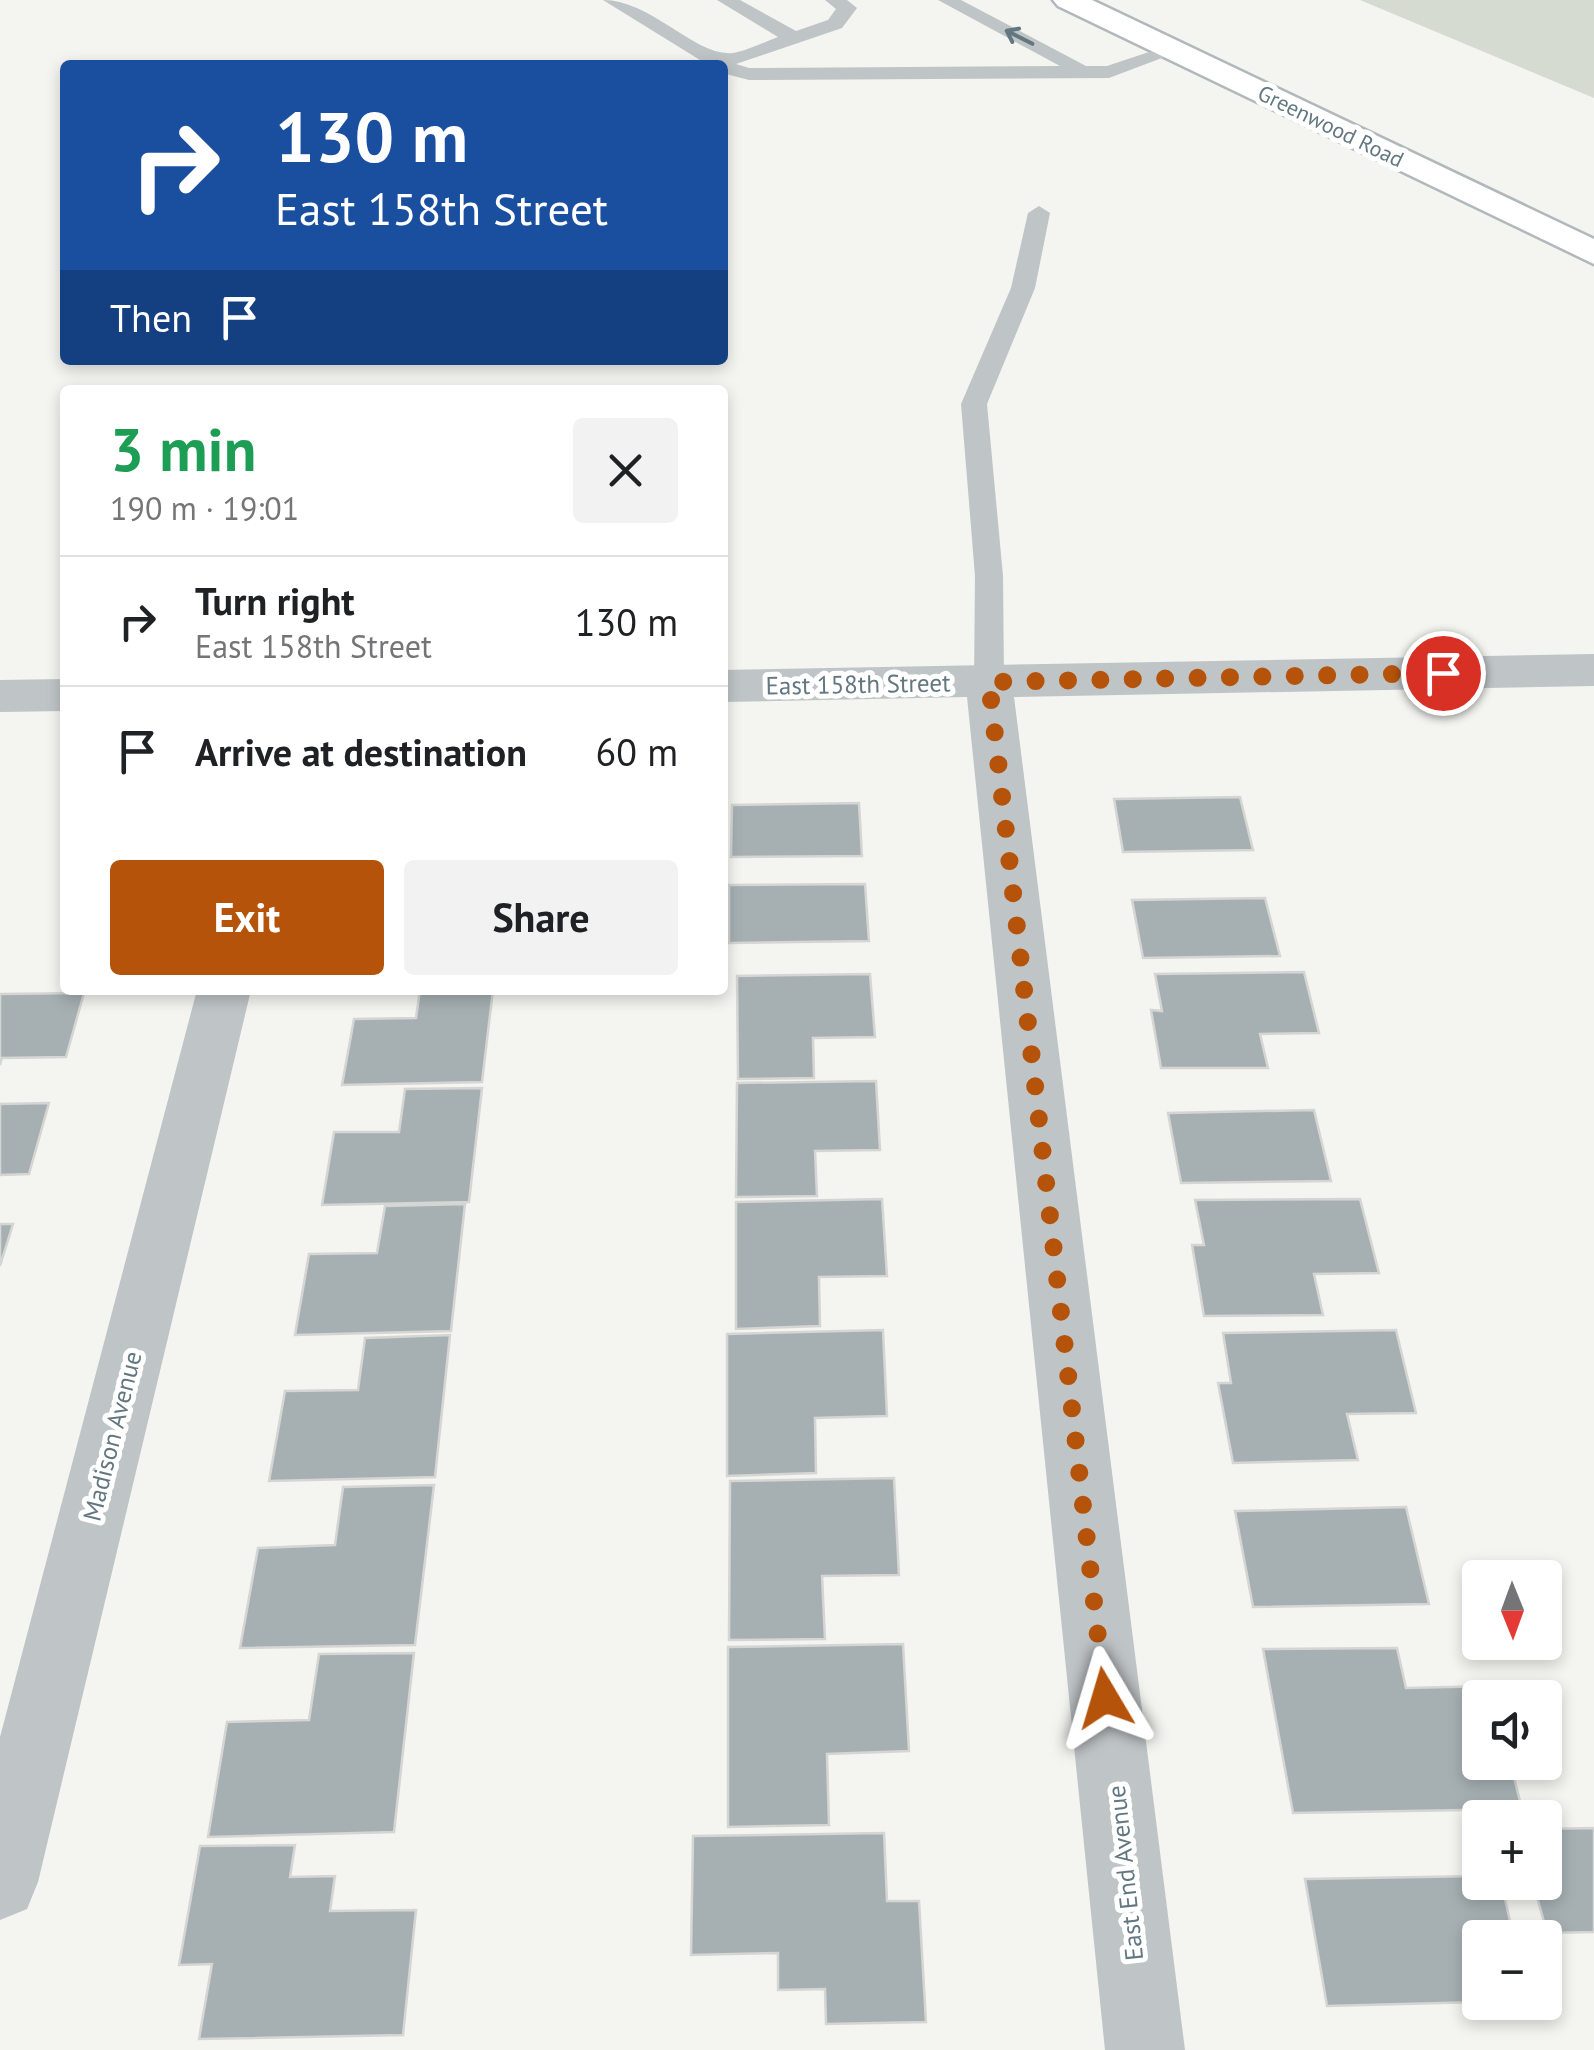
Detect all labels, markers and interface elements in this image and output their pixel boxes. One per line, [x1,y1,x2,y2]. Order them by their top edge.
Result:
one-way arrow [1004,27,1034,46]
street label: Greenwood Road [1253,79,1409,173]
text: 130 m [275,91,468,181]
icon: right [110,100,240,230]
text: East 158th Street [275,179,608,237]
icon: arrive [212,290,267,345]
text: Then [110,293,192,342]
text: 3 min [110,410,256,488]
button: close [573,418,678,523]
text: 190 m · 19:01 [110,487,299,529]
text: Turn right [195,576,355,625]
icon: right [110,594,165,649]
text: 130 m [575,597,678,646]
text: East 158th Street [195,625,432,667]
pin [1401,631,1486,716]
icon: arrive [1416,646,1471,701]
street label: East 158th Street [765,666,951,702]
icon: arrive [110,724,165,779]
text: Arrive at destination [195,727,527,776]
text: 60 m [596,727,678,776]
button: Exit [110,860,384,975]
button: Share [404,860,678,975]
street label: Madison Avenue [75,1348,149,1524]
north arrow [1462,1560,1562,1660]
map controls [1462,1560,1562,2020]
position arrow [1053,1646,1157,1750]
button: sound [1462,1680,1562,1780]
street label: East End Avenue [1100,1784,1150,1962]
button: + [1462,1800,1562,1900]
button: − [1462,1920,1562,2020]

